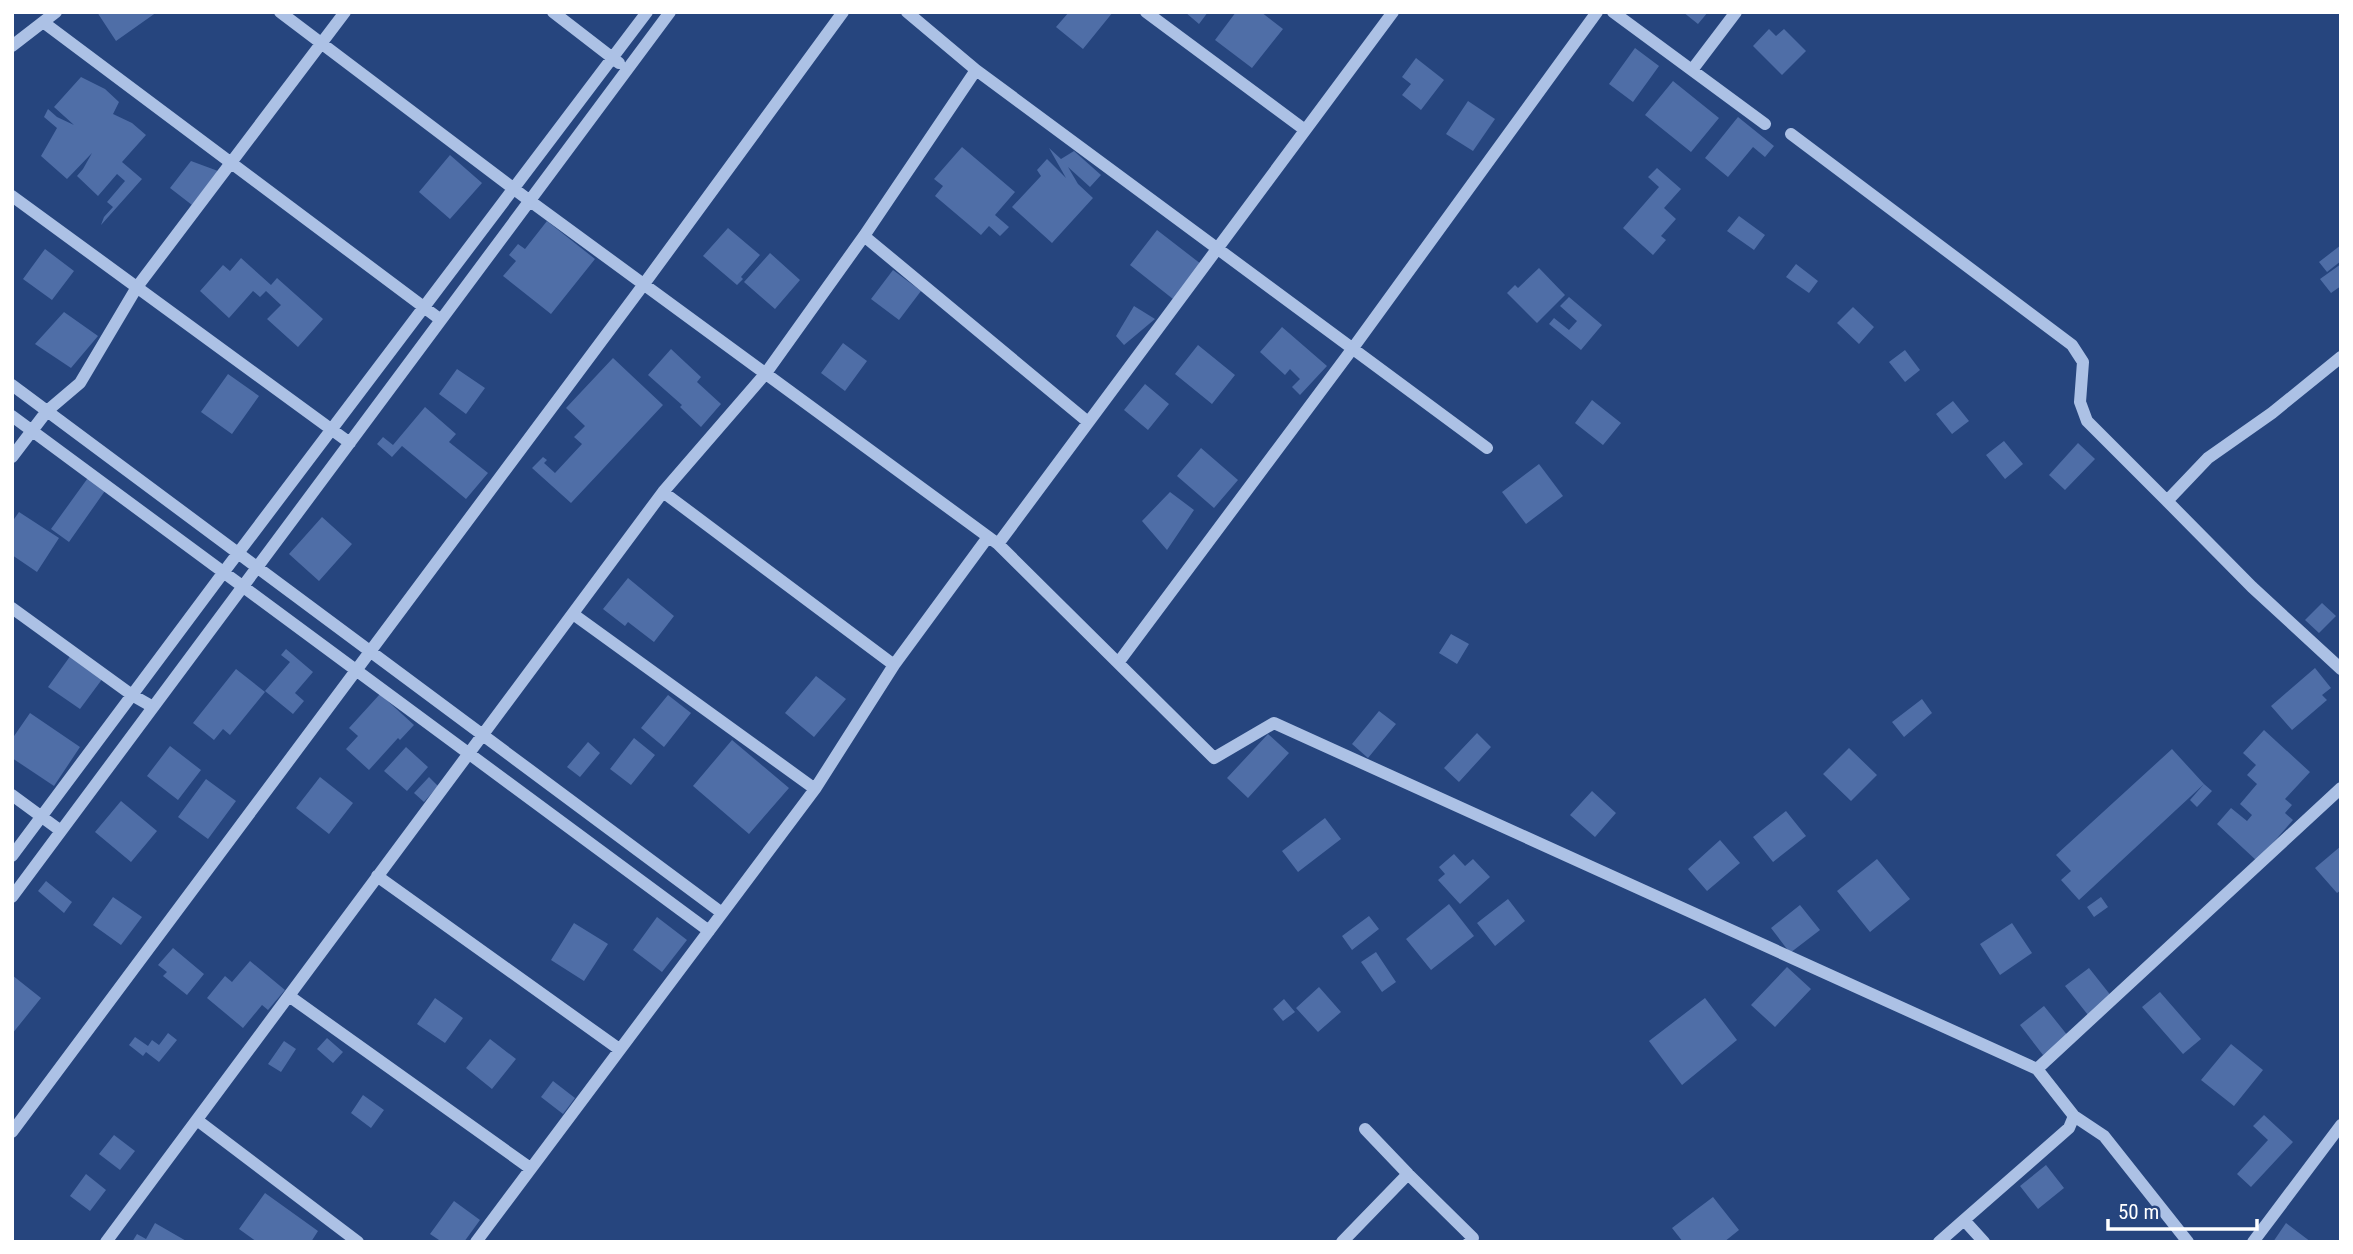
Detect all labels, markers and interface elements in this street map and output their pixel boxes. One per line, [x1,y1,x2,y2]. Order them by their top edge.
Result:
scale bar [2108,1188,2257,1232]
text: 50 m [2118,1200,2159,1224]

